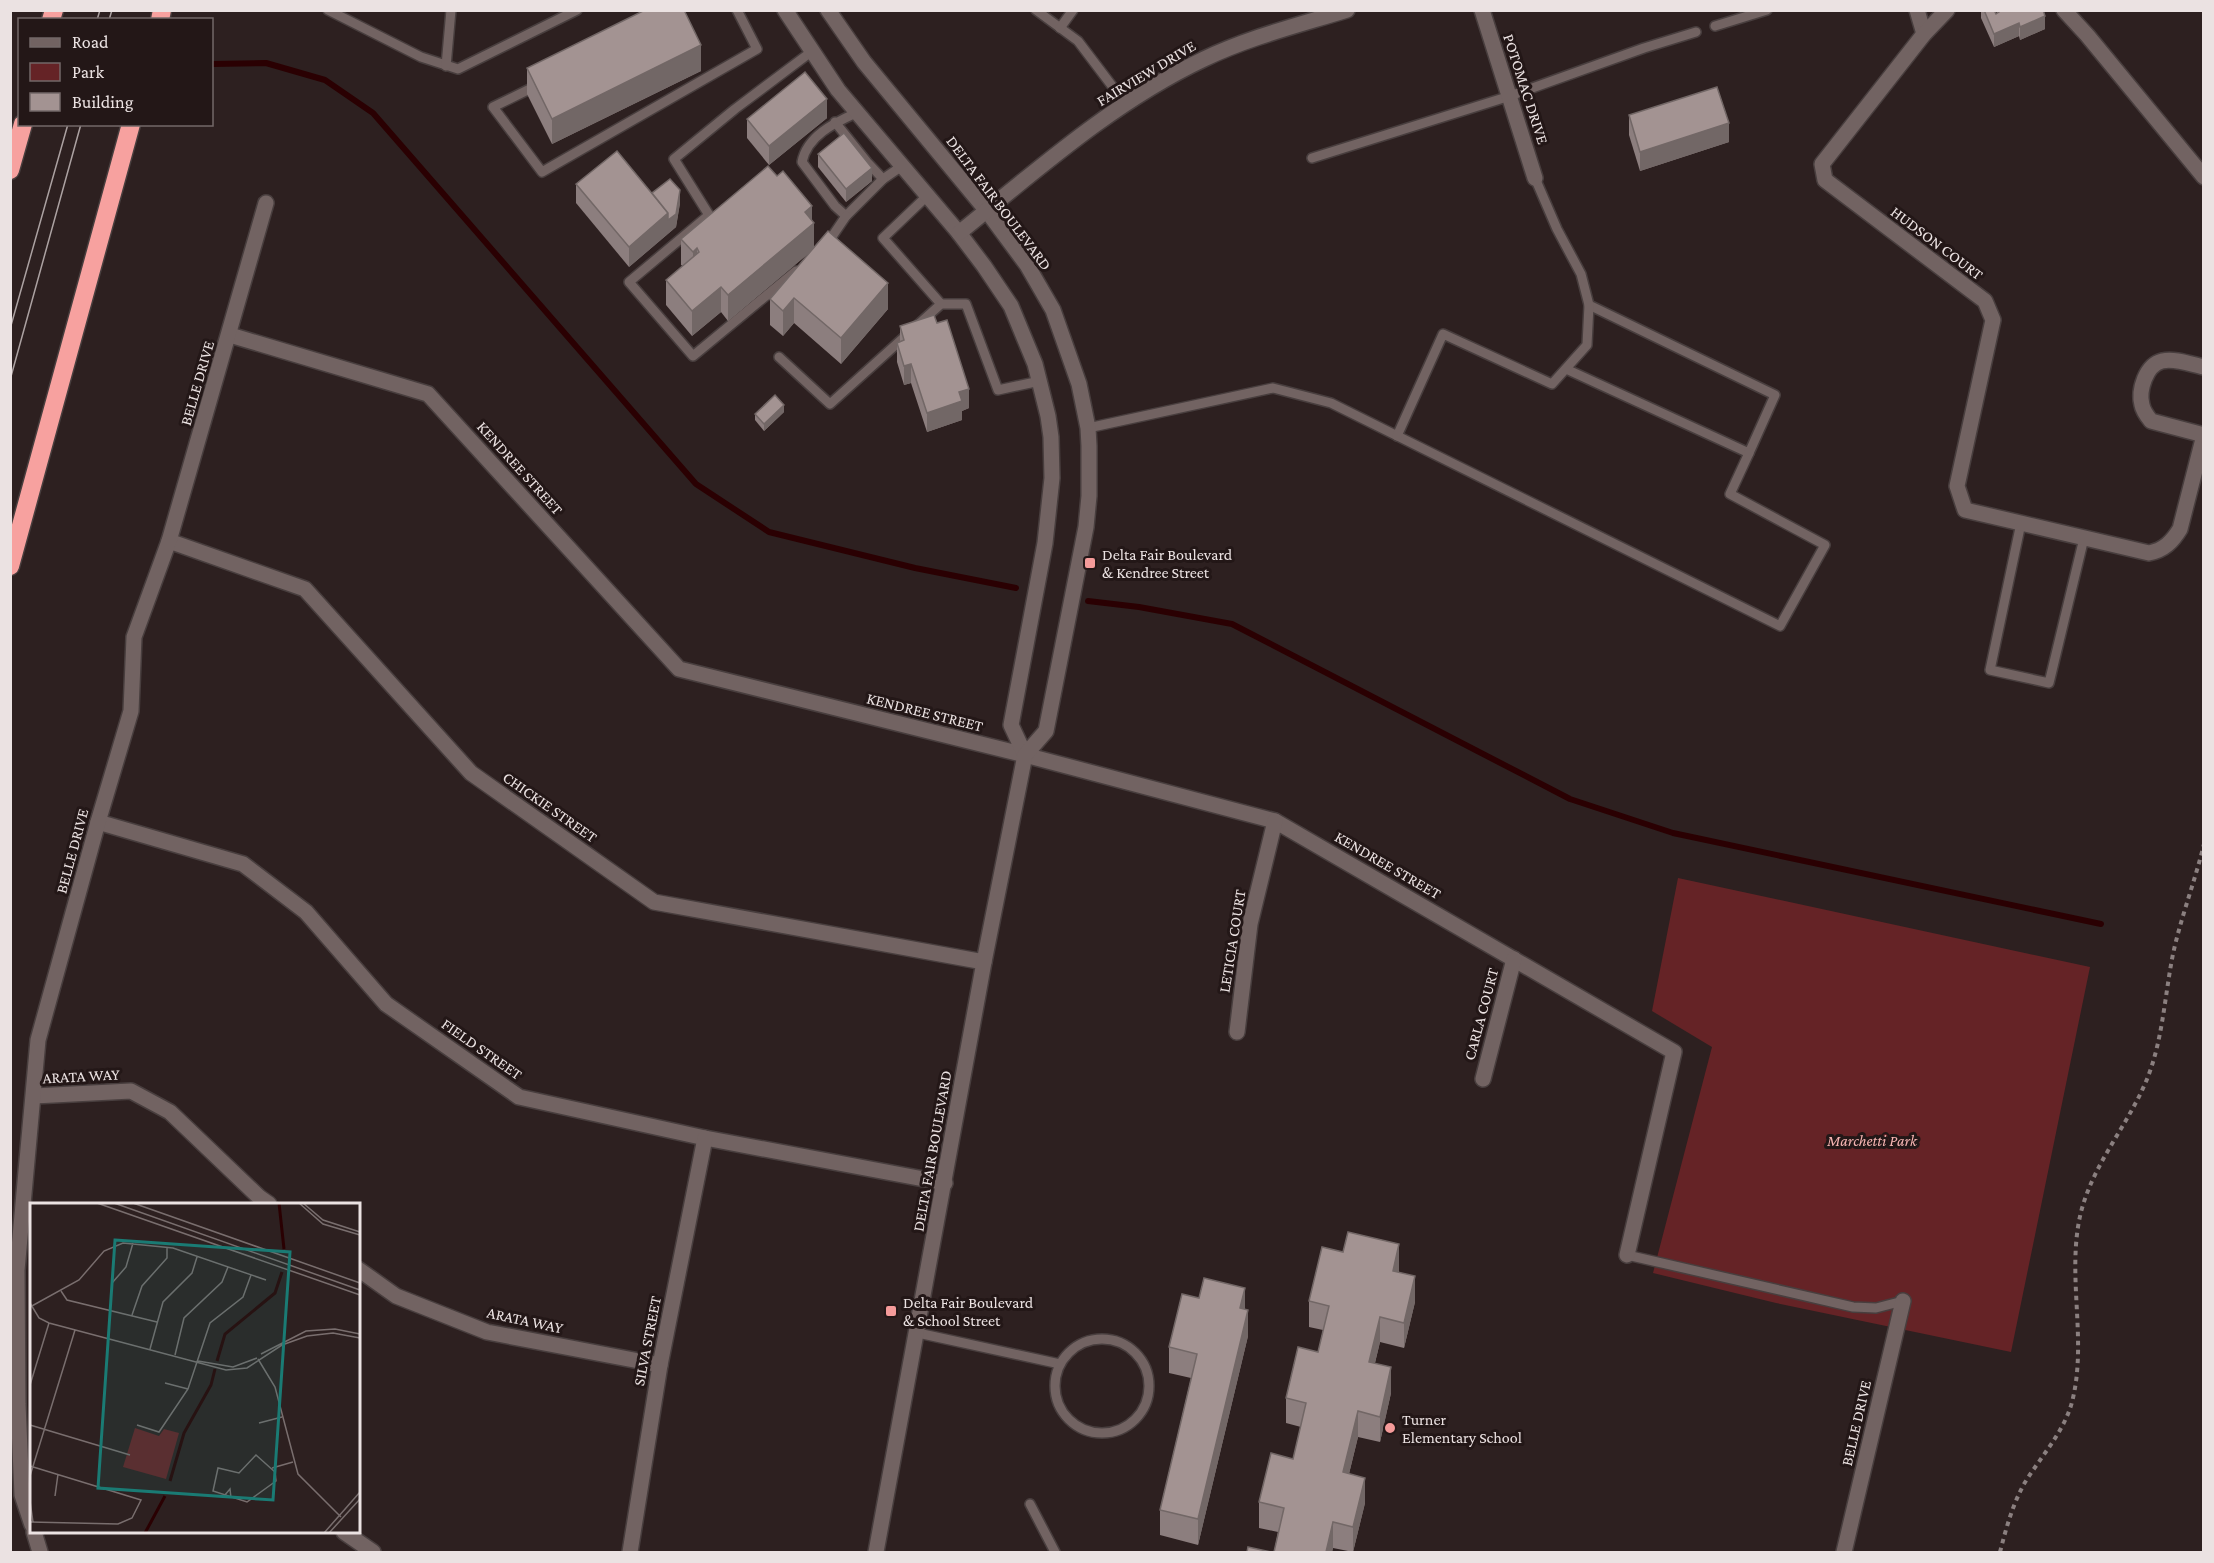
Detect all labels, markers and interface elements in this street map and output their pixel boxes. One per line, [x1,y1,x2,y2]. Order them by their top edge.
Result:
legend [18,18,213,126]
text: Road [72,32,109,52]
street label: POTOMAC DRIVE [1500,32,1552,147]
street label: FAIRVIEW DRIVE [1093,37,1199,109]
text: Park [72,62,104,82]
text: Building [72,92,134,112]
street label: DELTA FAIR BOULEVARD [943,133,1055,273]
street label: HUDSON COURT [1888,203,1987,283]
street label: BELLE DRIVE [177,338,217,427]
street label: KENDREE STREET [474,418,566,518]
place label: Delta Fair Boulevard & Kendree Street [1102,546,1233,581]
marker: Delta Fair Boulevard & Kendree Street [1083,556,1097,570]
street label: KENDREE STREET [865,689,985,735]
street label: CHICKIE STREET [500,768,601,846]
street label: BELLE DRIVE [52,806,92,895]
street label: KENDREE STREET [1332,828,1444,902]
street label: LETICIA COURT [1215,888,1249,994]
street label: CARLA COURT [1461,966,1502,1062]
street label: FIELD STREET [439,1015,526,1083]
street label: ARATA WAY [42,1065,121,1087]
street label: DELTA FAIR BOULEVARD [909,1069,955,1233]
park label: Marchetti Park [1826,1132,1918,1149]
inset map [30,1203,360,1533]
street label: SILVA STREET [630,1294,664,1387]
place label: Delta Fair Boulevard & School Street [903,1294,1034,1329]
street label: ARATA WAY [485,1304,565,1336]
marker: Delta Fair Boulevard & School Street [884,1304,898,1318]
street label: BELLE DRIVE [1838,1378,1874,1467]
place label: Turner Elementary School [1402,1411,1522,1447]
marker: Turner Elementary School [1383,1421,1397,1435]

